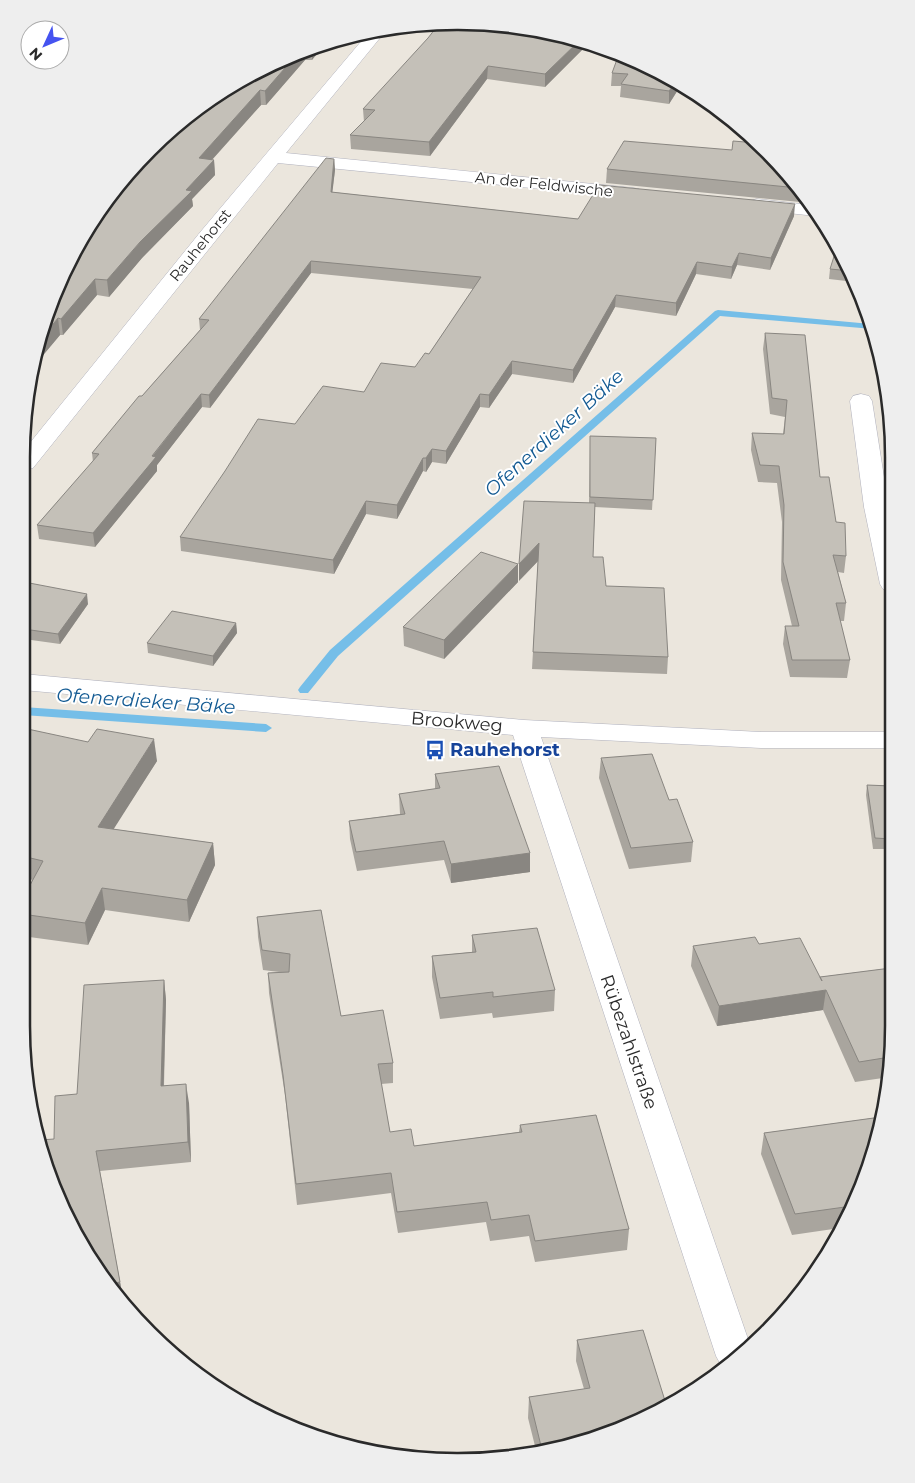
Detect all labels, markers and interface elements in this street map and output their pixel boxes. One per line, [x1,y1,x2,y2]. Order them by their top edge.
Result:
north arrow [20,20,70,70]
text: N [25,44,46,64]
street label: An der Feldwische [474,167,614,201]
street label: Rauhehorst [165,205,235,285]
water label: Ofenerdieker Bäke [480,364,628,502]
water label: Ofenerdieker Bäke [56,683,236,719]
street label: Brookweg [410,707,504,737]
bus stop icon: Rauhehorst [424,739,446,761]
place label: Rauhehorst [450,739,560,761]
street label: Rübezahlstraße [596,972,662,1112]

